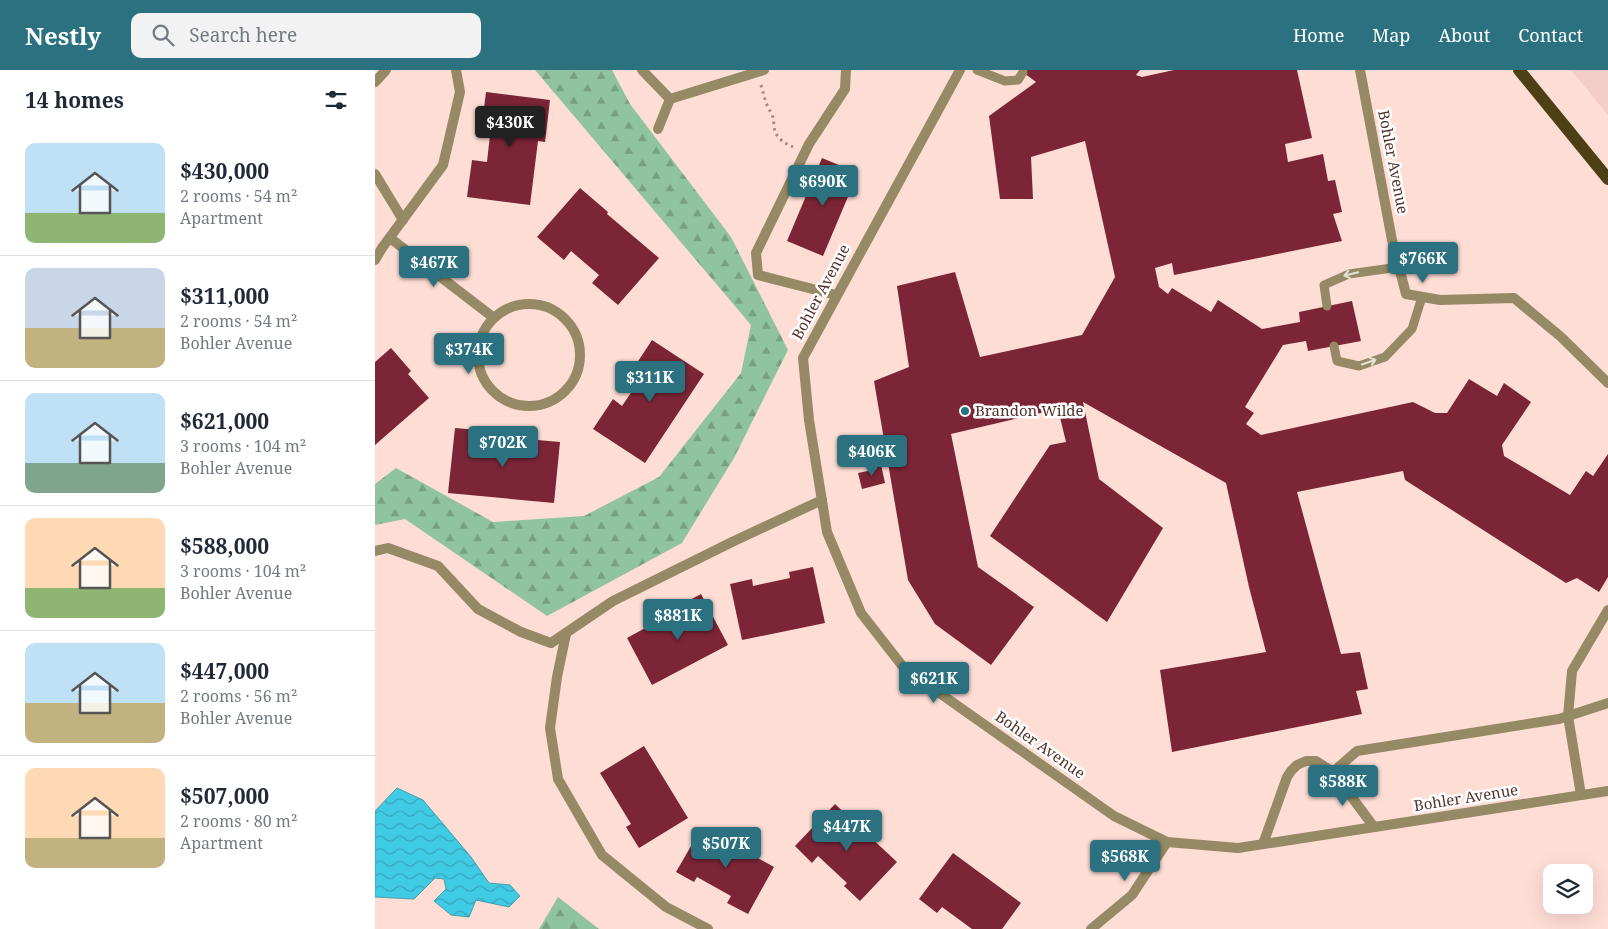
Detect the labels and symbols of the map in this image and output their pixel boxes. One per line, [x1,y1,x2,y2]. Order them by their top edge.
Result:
pin: $430K [475,106,545,148]
street label: Bohler Avenue [1374,108,1414,215]
pin: $690K [788,164,858,207]
street label: Bohler Avenue [787,240,854,343]
pin: $766K [1388,242,1458,284]
pin: $467K [399,246,469,288]
one-way arrow [1344,270,1360,280]
pin: $374K [434,332,504,375]
one-way arrow [1361,357,1376,366]
pin: $311K [615,360,685,403]
place label: Brandon Wilde [975,400,1084,420]
marker: Brandon Wilde [959,405,971,417]
pin: $702K [468,426,538,468]
pin: $406K [837,434,907,477]
pin: $881K [643,598,713,641]
pin: $621K [899,662,969,704]
street label: Bohler Avenue [992,706,1089,783]
pin: $588K [1308,764,1378,807]
street label: Bohler Avenue [1412,779,1519,815]
pin: $447K [812,810,882,852]
pin: $507K [691,826,761,869]
pin: $568K [1090,840,1160,882]

